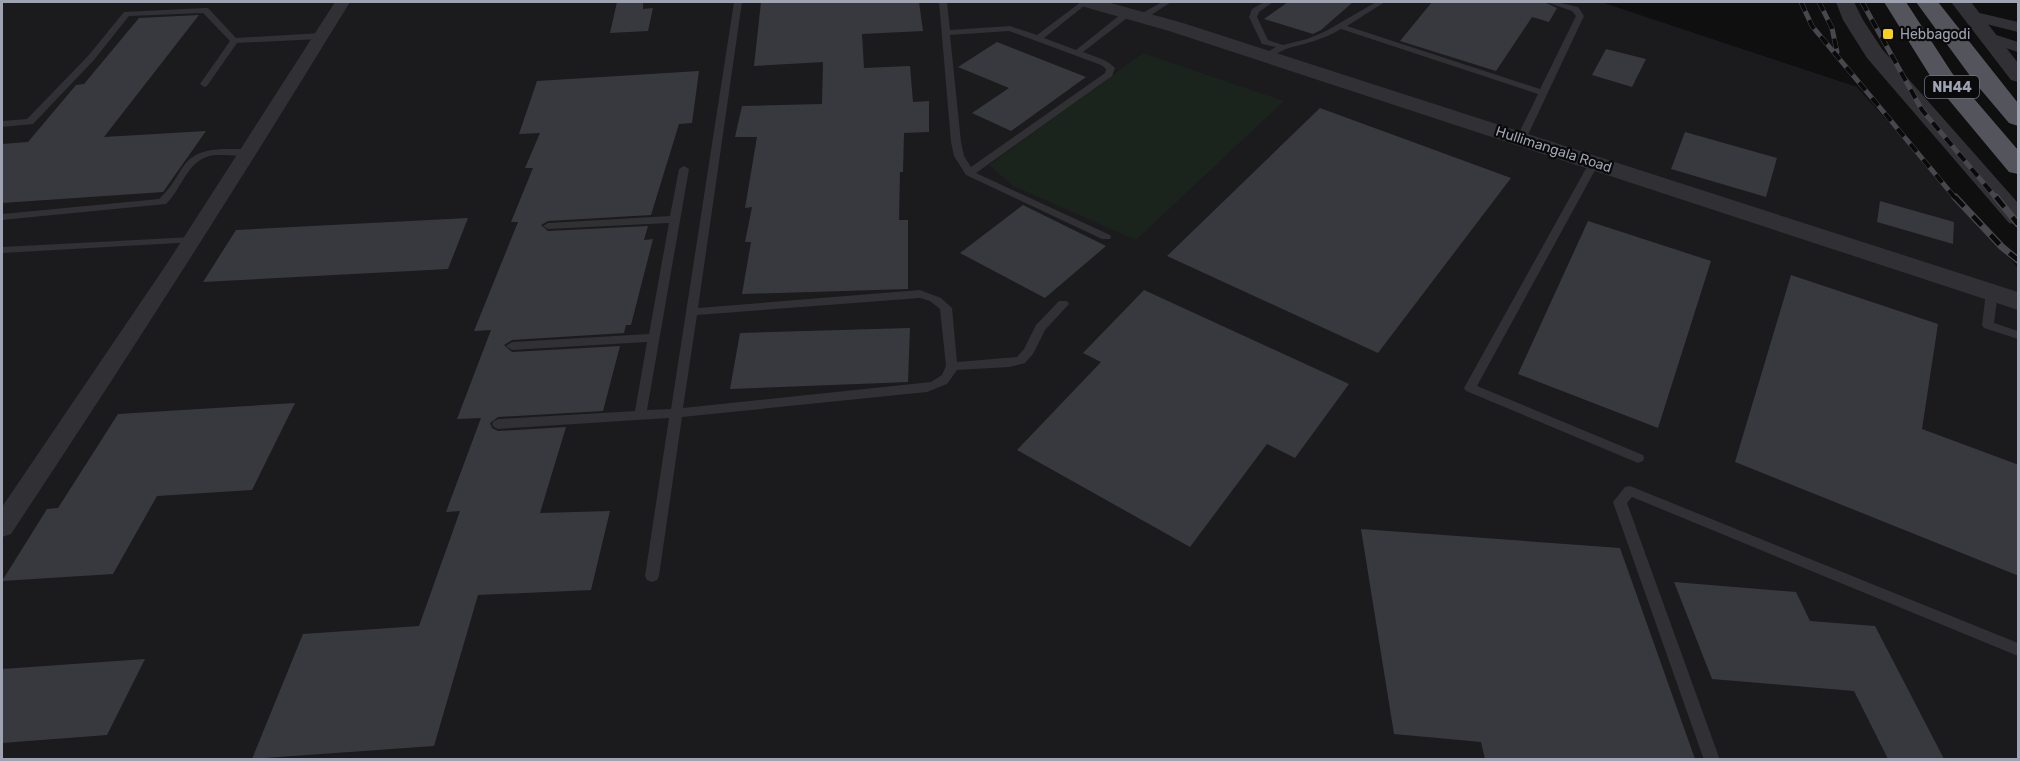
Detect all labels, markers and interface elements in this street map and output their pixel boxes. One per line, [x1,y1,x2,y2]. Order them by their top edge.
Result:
place label: Hebbagodi [1900,26,1970,43]
marker: Hebbagodi [1881,27,1895,41]
road number: NH44 [1925,76,1979,98]
street label: Hullimangala Road [1494,123,1614,176]

